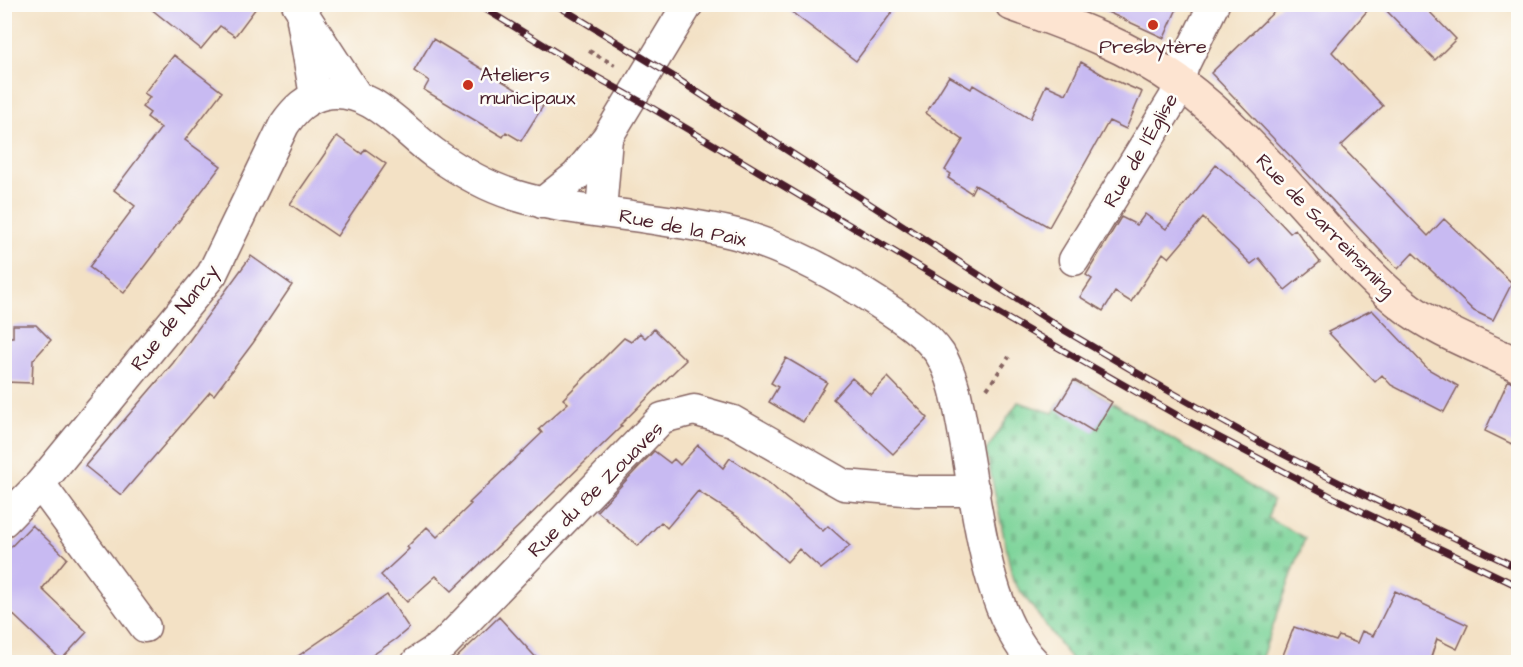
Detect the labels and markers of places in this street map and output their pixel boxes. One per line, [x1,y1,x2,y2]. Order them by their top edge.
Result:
marker: Presbytère [1146,18,1160,32]
place label: Presbytère [1099,33,1207,62]
place label: Ateliers municipaux [480,61,576,112]
marker: Ateliers municipaux [461,78,475,92]

